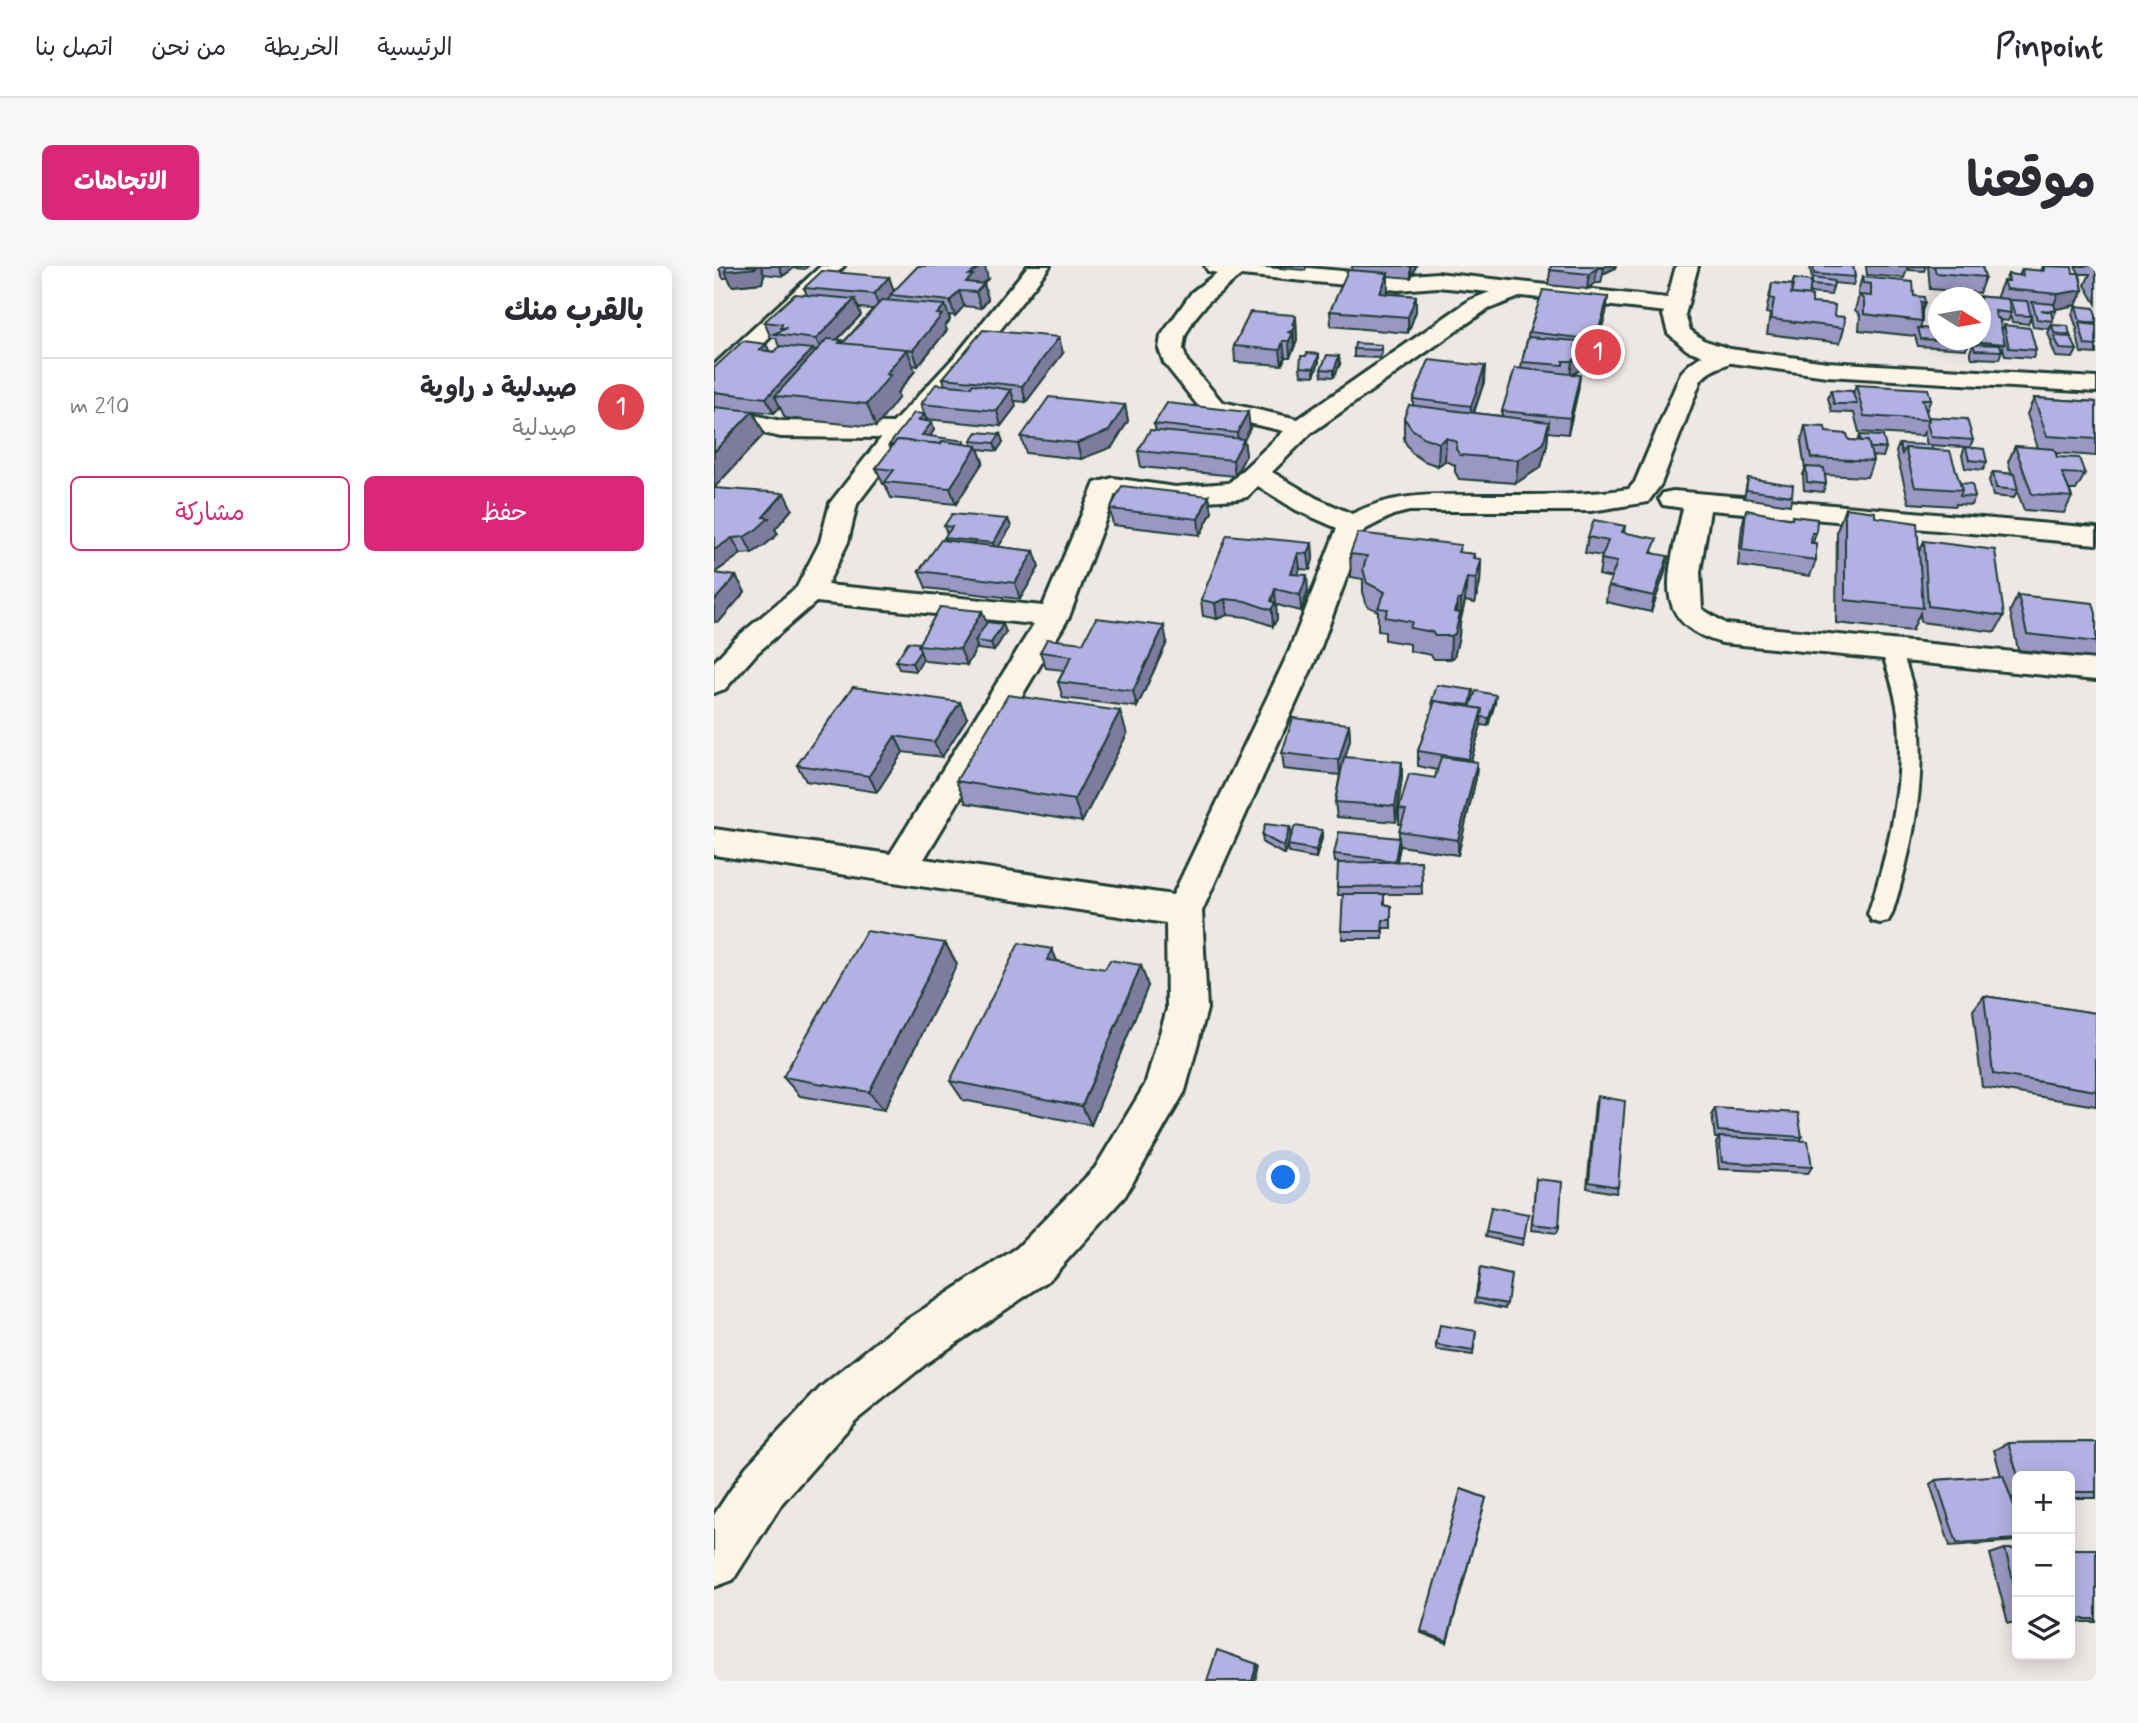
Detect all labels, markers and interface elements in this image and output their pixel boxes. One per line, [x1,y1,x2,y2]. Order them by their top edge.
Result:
text: Pinpoint [1995,26,2103,70]
text: اتصل بنا [35,33,113,64]
text: من نحن [151,33,226,64]
text: الخريطة [264,33,339,64]
text: الرئيسية [377,33,453,64]
button: الاتجاهات [42,145,199,220]
text: موقعنا [1966,150,2096,215]
north arrow [1928,287,1991,350]
text: بالقرب منك [504,292,644,331]
pin: 1 [1575,326,1621,378]
text: صيدلية د راوية [420,372,577,406]
text: 210 m [70,392,130,422]
text: 1 [616,392,626,422]
text: صيدلية [512,414,577,444]
button: مشاركة [70,476,350,551]
button: حفظ [364,476,644,551]
your location [1266,1160,1300,1194]
map controls [2012,1471,2075,1660]
button: + [2012,1471,2075,1534]
button: − [2012,1534,2075,1597]
button: layers [2012,1597,2075,1660]

